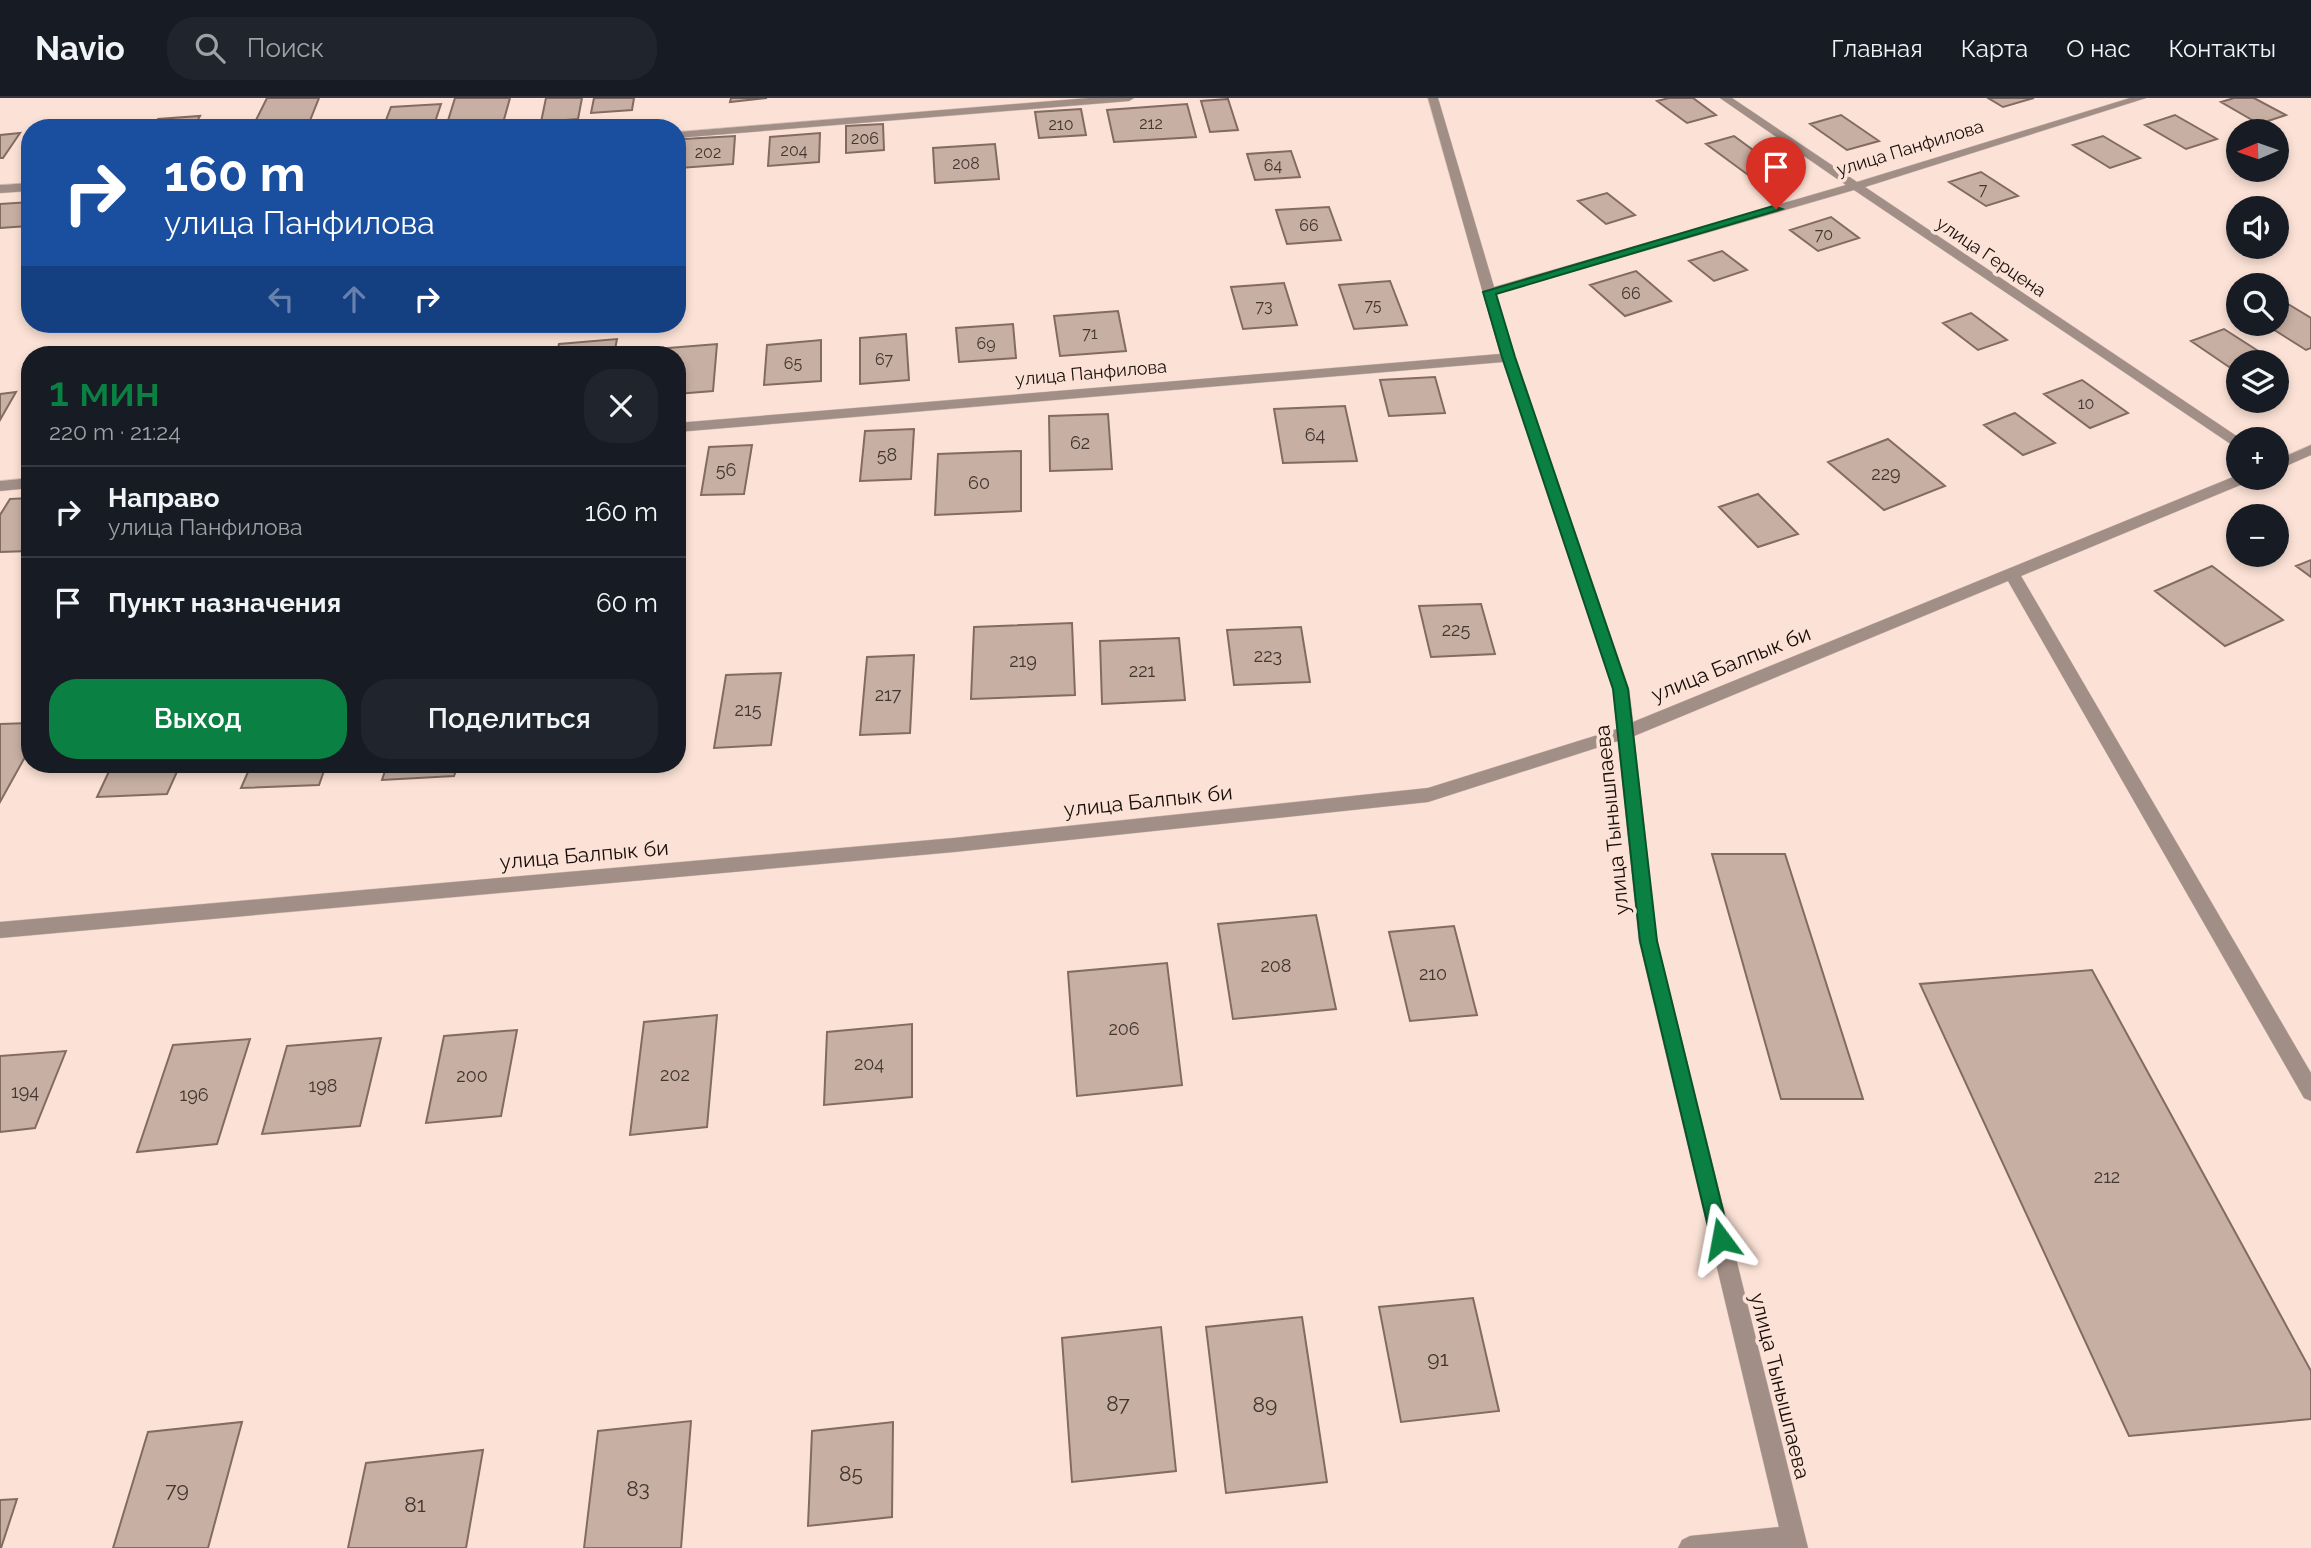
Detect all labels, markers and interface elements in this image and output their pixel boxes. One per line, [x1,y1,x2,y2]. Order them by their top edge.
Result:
search box [167,17,657,80]
text: Navio [35,29,125,68]
icon: search [191,29,229,67]
text: Поиск [247,33,324,63]
text: Главная [1831,34,1923,63]
text: Карта [1961,34,2028,63]
text: О нас [2066,34,2131,63]
text: Контакты [2169,34,2276,63]
house number: 212 [1139,114,1163,133]
house number: 210 [1049,115,1073,134]
street label: улица Панфилова [1834,115,1986,180]
north arrow [2226,119,2289,182]
map controls [2226,119,2289,567]
house number: 206 [851,129,879,148]
pin [1746,137,1806,209]
house number: 204 [781,141,808,160]
house number: 202 [695,143,721,162]
text: 160 m [164,145,305,202]
icon: right [49,147,140,238]
icon: arrive [1757,148,1795,186]
house number: 208 [952,154,980,173]
house number: 64 [1264,156,1282,175]
house number: 7 [1979,180,1988,199]
button: sound [2226,196,2289,259]
text: улица Панфилова [164,204,435,241]
street label: улица Герцена [1932,212,2050,301]
house number: 66 [1299,216,1319,235]
house number: 70 [1815,225,1833,244]
button: search [2226,273,2289,336]
icon: left [262,280,300,318]
icon: ahead [335,280,373,318]
icon: right [408,280,446,318]
house number: 66 [1621,284,1641,303]
house number: 75 [1364,296,1382,315]
house number: 73 [1255,297,1273,316]
house number: 71 [1082,324,1098,343]
house number: 69 [976,334,996,353]
house number: 67 [875,350,894,369]
button: layers [2226,350,2289,413]
house number: 65 [784,354,802,373]
street label: улица Панфилова [1014,355,1168,390]
text: 1 мин [49,367,160,416]
button: close [584,369,658,443]
house number: 10 [2078,394,2094,413]
text: 220 m · 21:24 [49,418,181,445]
house number: 64 [1305,424,1326,445]
button: + [2226,427,2289,490]
house number: 62 [1070,432,1090,453]
house number: 58 [877,444,897,465]
house number: 56 [716,459,736,480]
house number: 229 [1871,463,1901,484]
house number: 60 [968,472,990,493]
text: Направо [108,483,219,513]
icon: right [49,493,87,531]
text: 160 m [585,497,658,527]
button: − [2226,504,2289,567]
text: улица Панфилова [108,513,303,540]
icon: arrive [49,584,87,622]
text: Пункт назначения [108,588,341,618]
text: 60 m [596,588,658,618]
house number: 225 [1442,619,1470,640]
street label: улица Балпык би [1648,620,1814,707]
house number: 223 [1254,645,1282,666]
house number: 219 [1009,650,1037,671]
house number: 221 [1129,660,1156,681]
button: Выход [49,679,347,759]
button: Поделиться [361,679,658,759]
house number: 217 [875,684,902,705]
house number: 215 [735,699,762,720]
street label: улица Тынышпаева [1589,724,1634,916]
street label: улица Балпык би [1062,779,1234,822]
street label: улица Балпык би [498,835,669,874]
house number: 208 [1260,955,1292,976]
house number: 210 [1419,963,1447,984]
house number: 206 [1108,1018,1140,1039]
house number: 204 [854,1053,884,1074]
house number: 202 [660,1064,690,1085]
house number: 200 [456,1065,488,1086]
house number: 198 [309,1075,337,1096]
house number: 194 [11,1081,39,1102]
house number: 196 [179,1084,209,1105]
house number: 212 [2094,1166,2120,1187]
position arrow [1684,1202,1758,1276]
street label: улица Тынышпаева [1745,1290,1816,1482]
house number: 91 [1427,1346,1449,1371]
house number: 87 [1106,1391,1131,1416]
house number: 89 [1253,1392,1277,1417]
house number: 85 [839,1461,863,1486]
house number: 83 [626,1476,650,1501]
house number: 79 [165,1477,189,1502]
house number: 81 [404,1492,426,1517]

